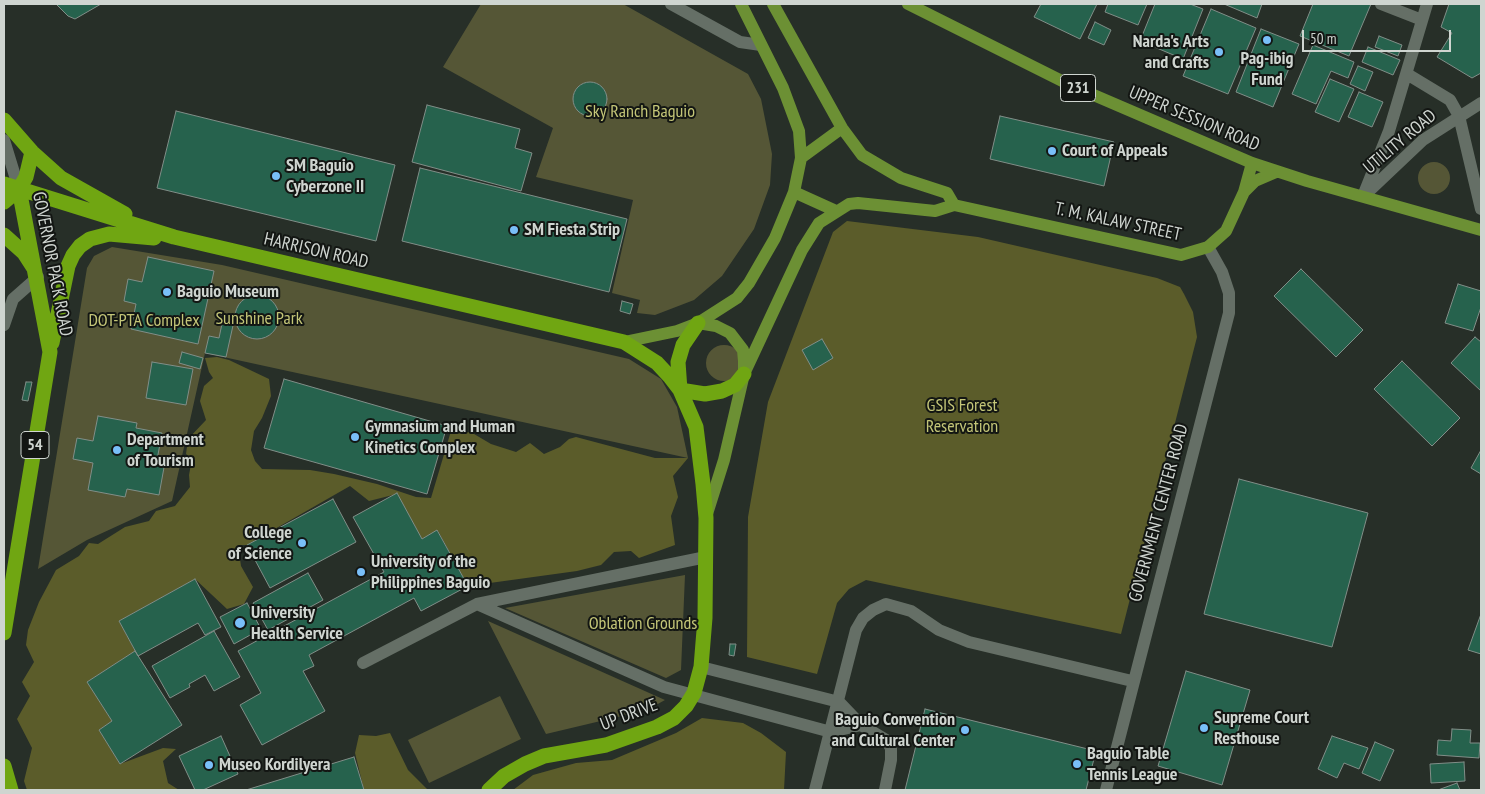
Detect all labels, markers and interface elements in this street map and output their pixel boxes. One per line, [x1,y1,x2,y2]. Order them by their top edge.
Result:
scale bar [1305,20,1454,52]
text: 50 m [1310,29,1336,48]
place label: Narda's Arts and Crafts [1133,31,1209,74]
marker: Pag-ibig Fund [1261,34,1273,46]
marker: Narda's Arts and Crafts [1213,46,1225,58]
place label: Pag-ibig Fund [1241,48,1293,90]
road number: 231 [1060,75,1096,102]
street label: UPPER SESSION ROAD [1125,82,1263,156]
park label: Sky Ranch Baguio [585,101,695,123]
street label: UTILITY ROAD [1359,105,1441,179]
place label: Court of Appeals [1062,140,1168,162]
marker: Court of Appeals [1046,145,1058,157]
place label: SM Baguio Cyberzone II [286,155,364,198]
marker: SM Baguio Cyberzone II [270,170,282,182]
street label: GOVERNOR PACK ROAD [27,190,77,338]
street label: T. M. KALAW STREET [1053,198,1183,246]
place label: SM Fiesta Strip [524,219,620,241]
marker: SM Fiesta Strip [508,224,520,236]
street label: HARRISON ROAD [262,229,370,273]
place label: Baguio Museum [177,281,279,303]
marker: Baguio Museum [161,286,173,298]
park label: Sunshine Park [215,308,303,330]
park label: DOT-PTA Complex [88,310,200,332]
park label: GSIS Forest Reservation [926,395,998,438]
place label: Gymnasium and Human Kinetics Complex [365,416,515,458]
street label: GOVERNMENT CENTER ROAD [1125,422,1193,604]
place label: Department of Tourism [127,429,204,472]
marker: Gymnasium and Human Kinetics Complex [349,431,361,443]
road number: 54 [21,432,49,458]
marker: Department of Tourism [111,444,123,456]
place label: College of Science [228,522,292,564]
marker: College of Science [296,537,308,549]
place label: University of the Philippines Baguio [371,551,490,594]
marker: University of the Philippines Baguio [355,566,367,578]
place label: University Health Service [251,602,343,644]
park label: Oblation Grounds [589,613,697,635]
marker: University Health Service [233,616,247,630]
street label: UP DRIVE [597,694,661,736]
place label: Supreme Court Resthouse [1214,707,1309,750]
place label: Baguio Convention and Cultural Center [832,709,955,752]
marker: Supreme Court Resthouse [1198,722,1210,734]
marker: Baguio Convention and Cultural Center [959,724,971,736]
place label: Baguio Table Tennis League [1087,743,1178,786]
place label: Museo Kordilyera [219,754,331,776]
marker: Baguio Table Tennis League [1071,758,1083,770]
marker: Museo Kordilyera [203,759,215,771]

